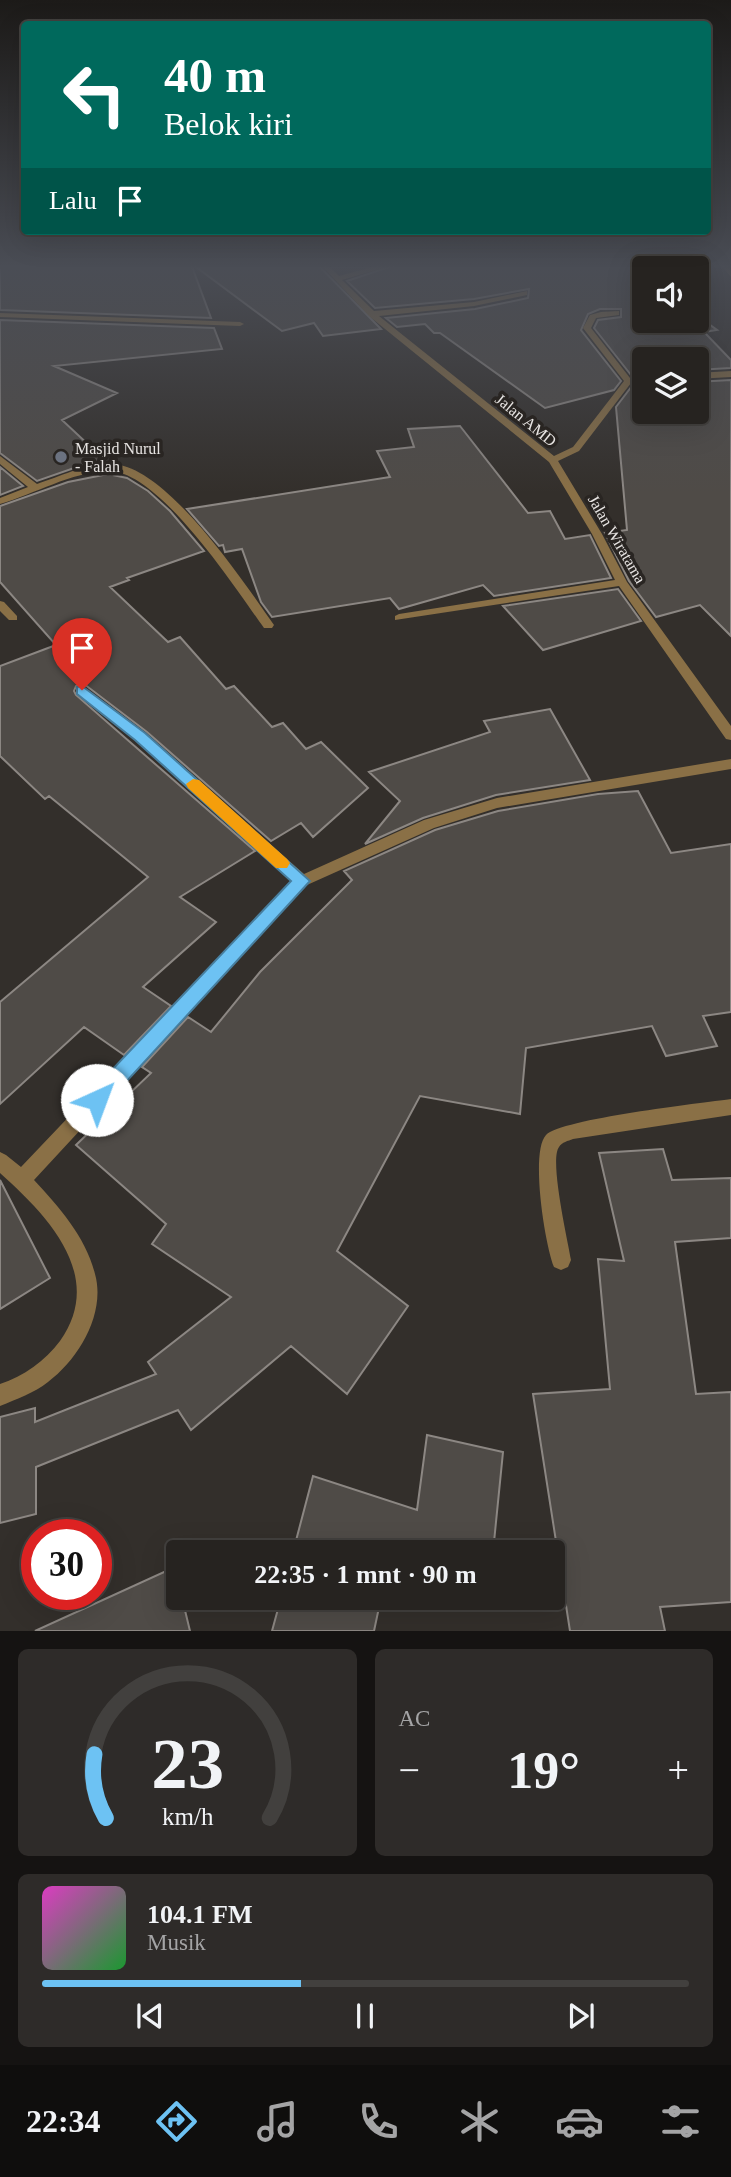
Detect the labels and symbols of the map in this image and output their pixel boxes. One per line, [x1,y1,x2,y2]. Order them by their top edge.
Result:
street label: Jalan AMD [492,390,560,450]
place label: Masjid Nurul - Falah [75,440,161,475]
marker: Masjid Nurul - Falah [53,449,69,465]
street label: Jalan Wiratama [585,492,649,586]
pin [52,618,112,690]
position arrow [60,1063,134,1137]
speed limit sign: 30 [21,1519,112,1610]

